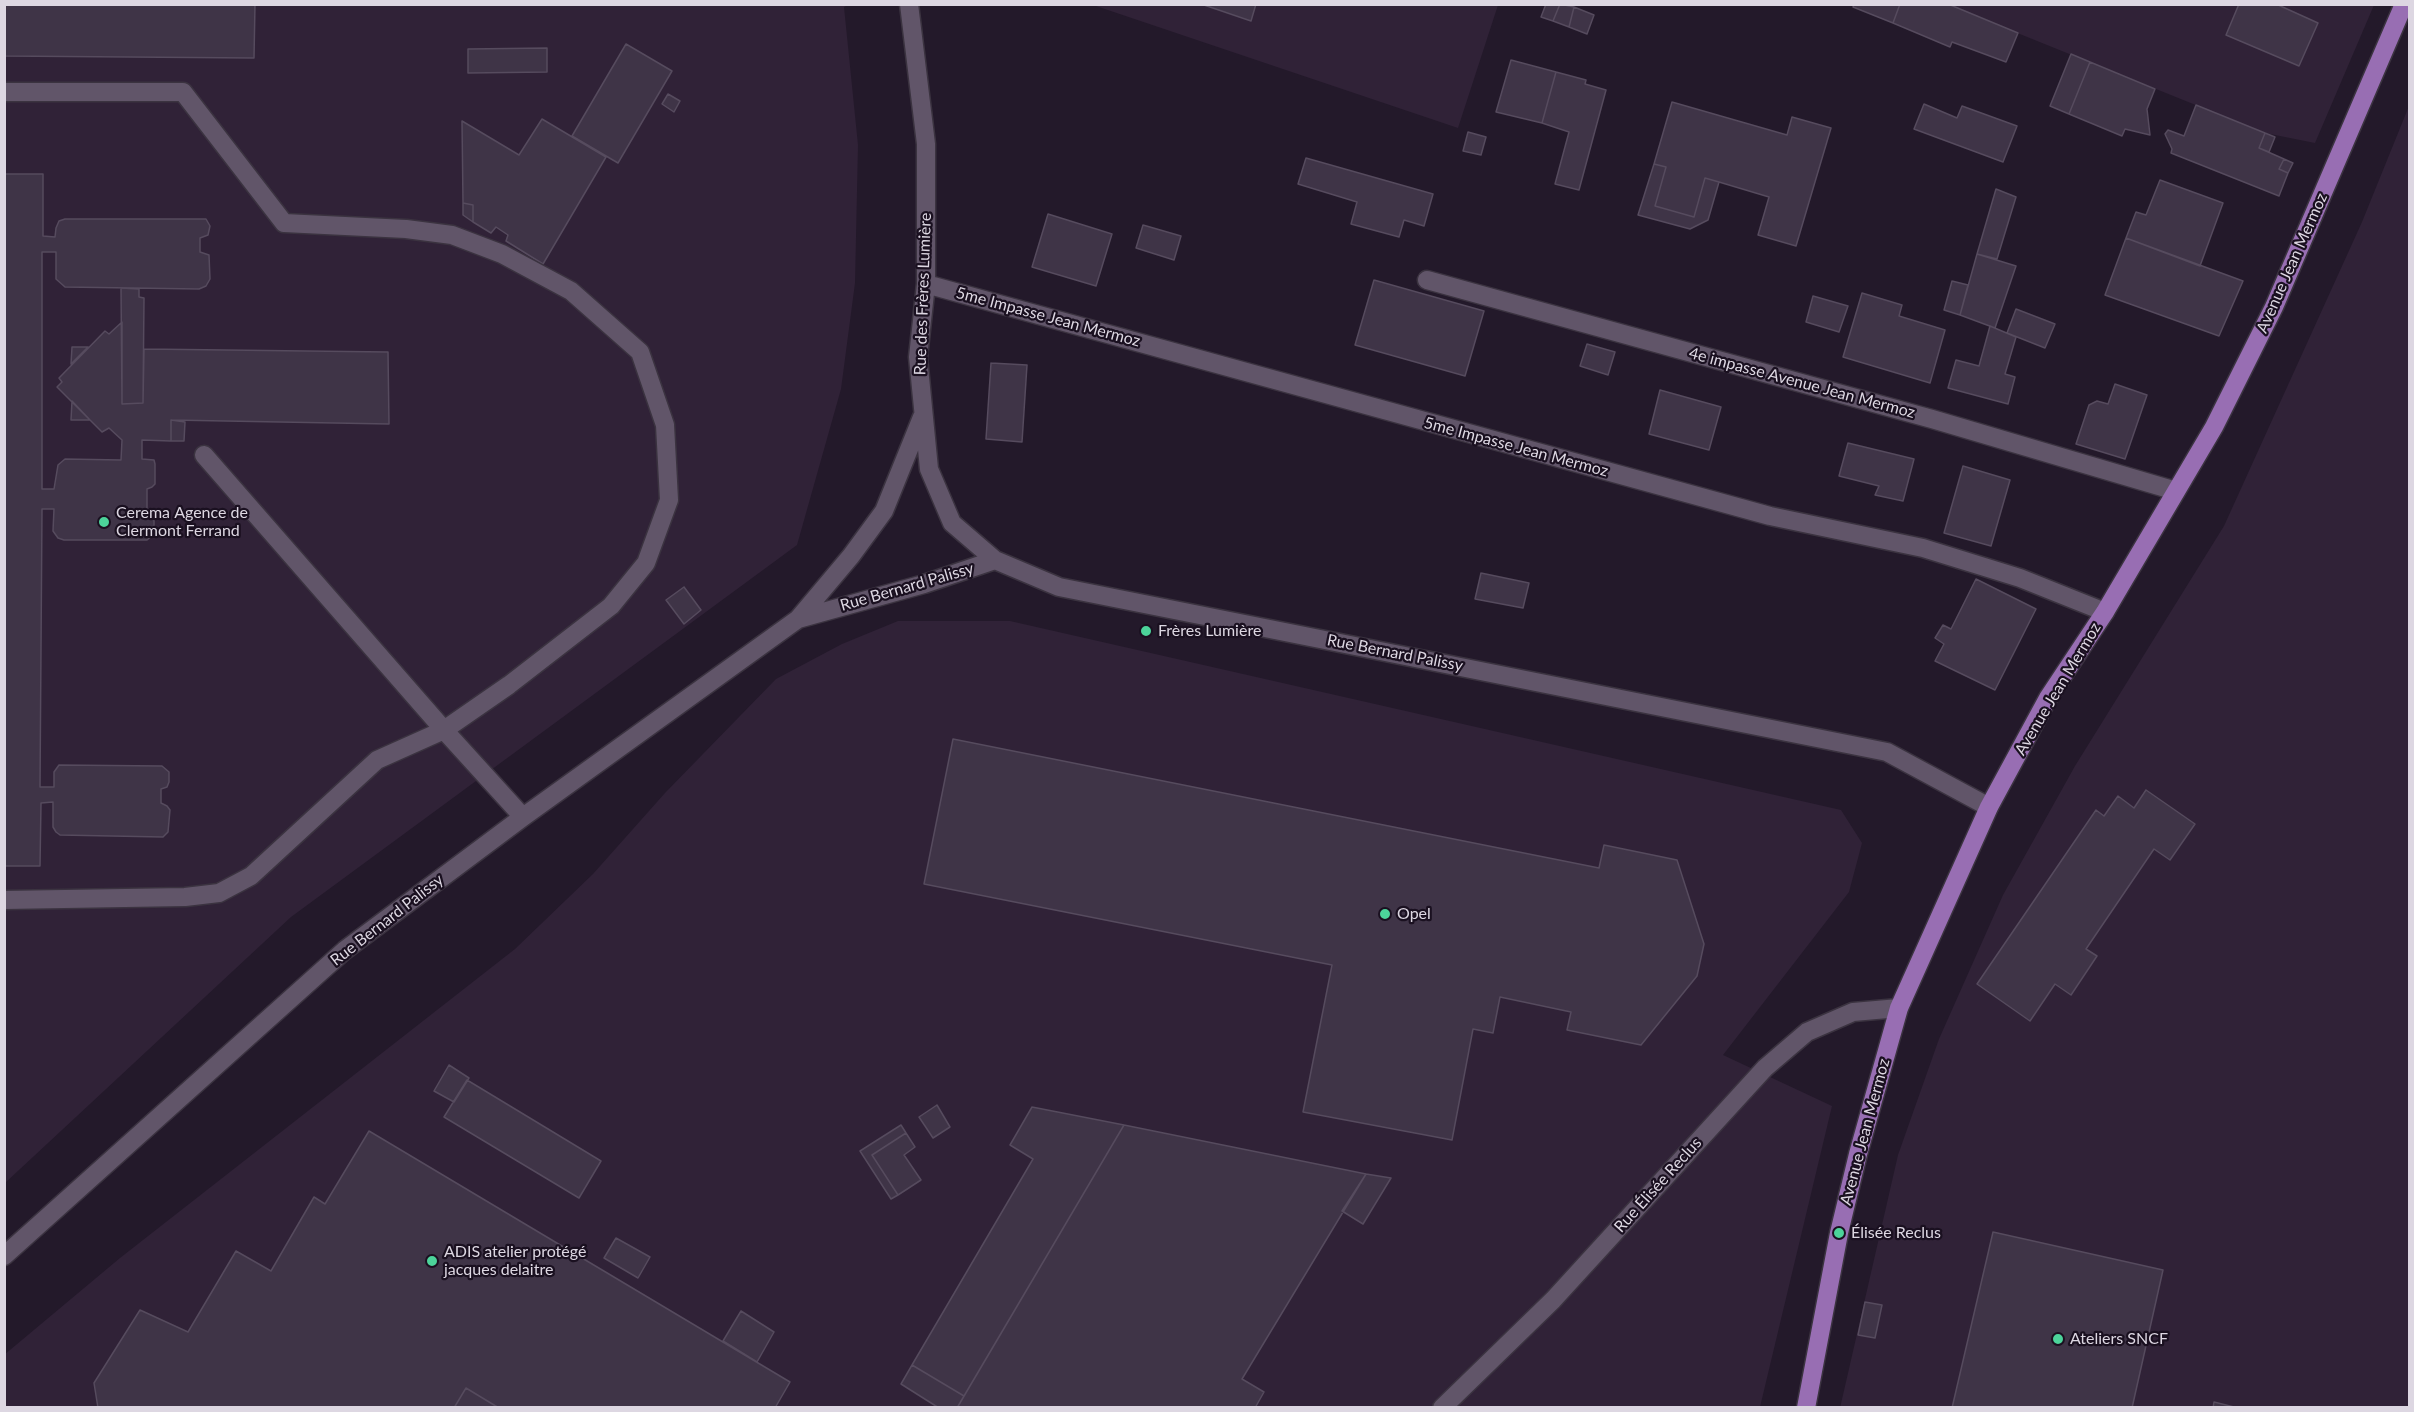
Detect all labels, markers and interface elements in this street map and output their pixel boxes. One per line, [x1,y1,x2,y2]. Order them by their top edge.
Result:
street label: Avenue Jean Mermoz [2252,190,2332,336]
street label: Rue des Frères Lumière [911,212,935,376]
street label: 5me Impasse Jean Mermoz [954,283,1142,351]
street label: 4e impasse Avenue Jean Mermoz [1687,344,1917,422]
street label: 5me Impasse Jean Mermoz [1422,413,1610,481]
place label: Cerema Agence de Clermont Ferrand [116,503,248,541]
marker: Cerema Agence de Clermont Ferrand [97,515,111,529]
street label: Rue Bernard Palissy [838,559,976,615]
street label: Avenue Jean Mermoz [2011,619,2105,759]
place label: Frères Lumière [1158,621,1261,641]
marker: Frères Lumière [1139,624,1153,638]
street label: Rue Bernard Palissy [1325,630,1465,676]
street label: Rue Bernard Palissy [327,870,447,970]
place label: Opel [1397,904,1431,924]
marker: Opel [1378,907,1392,921]
street label: Avenue Jean Mermoz [1836,1057,1894,1207]
street label: Rue Élisée Reclus [1610,1134,1706,1236]
place label: Élisée Reclus [1851,1223,1941,1243]
marker: Élisée Reclus [1832,1226,1846,1240]
place label: ADIS atelier protégé jacques delaitre [444,1242,586,1280]
marker: ADIS atelier protégé jacques delaitre [425,1254,439,1268]
place label: Ateliers SNCF [2070,1329,2168,1349]
marker: Ateliers SNCF [2051,1332,2065,1346]

